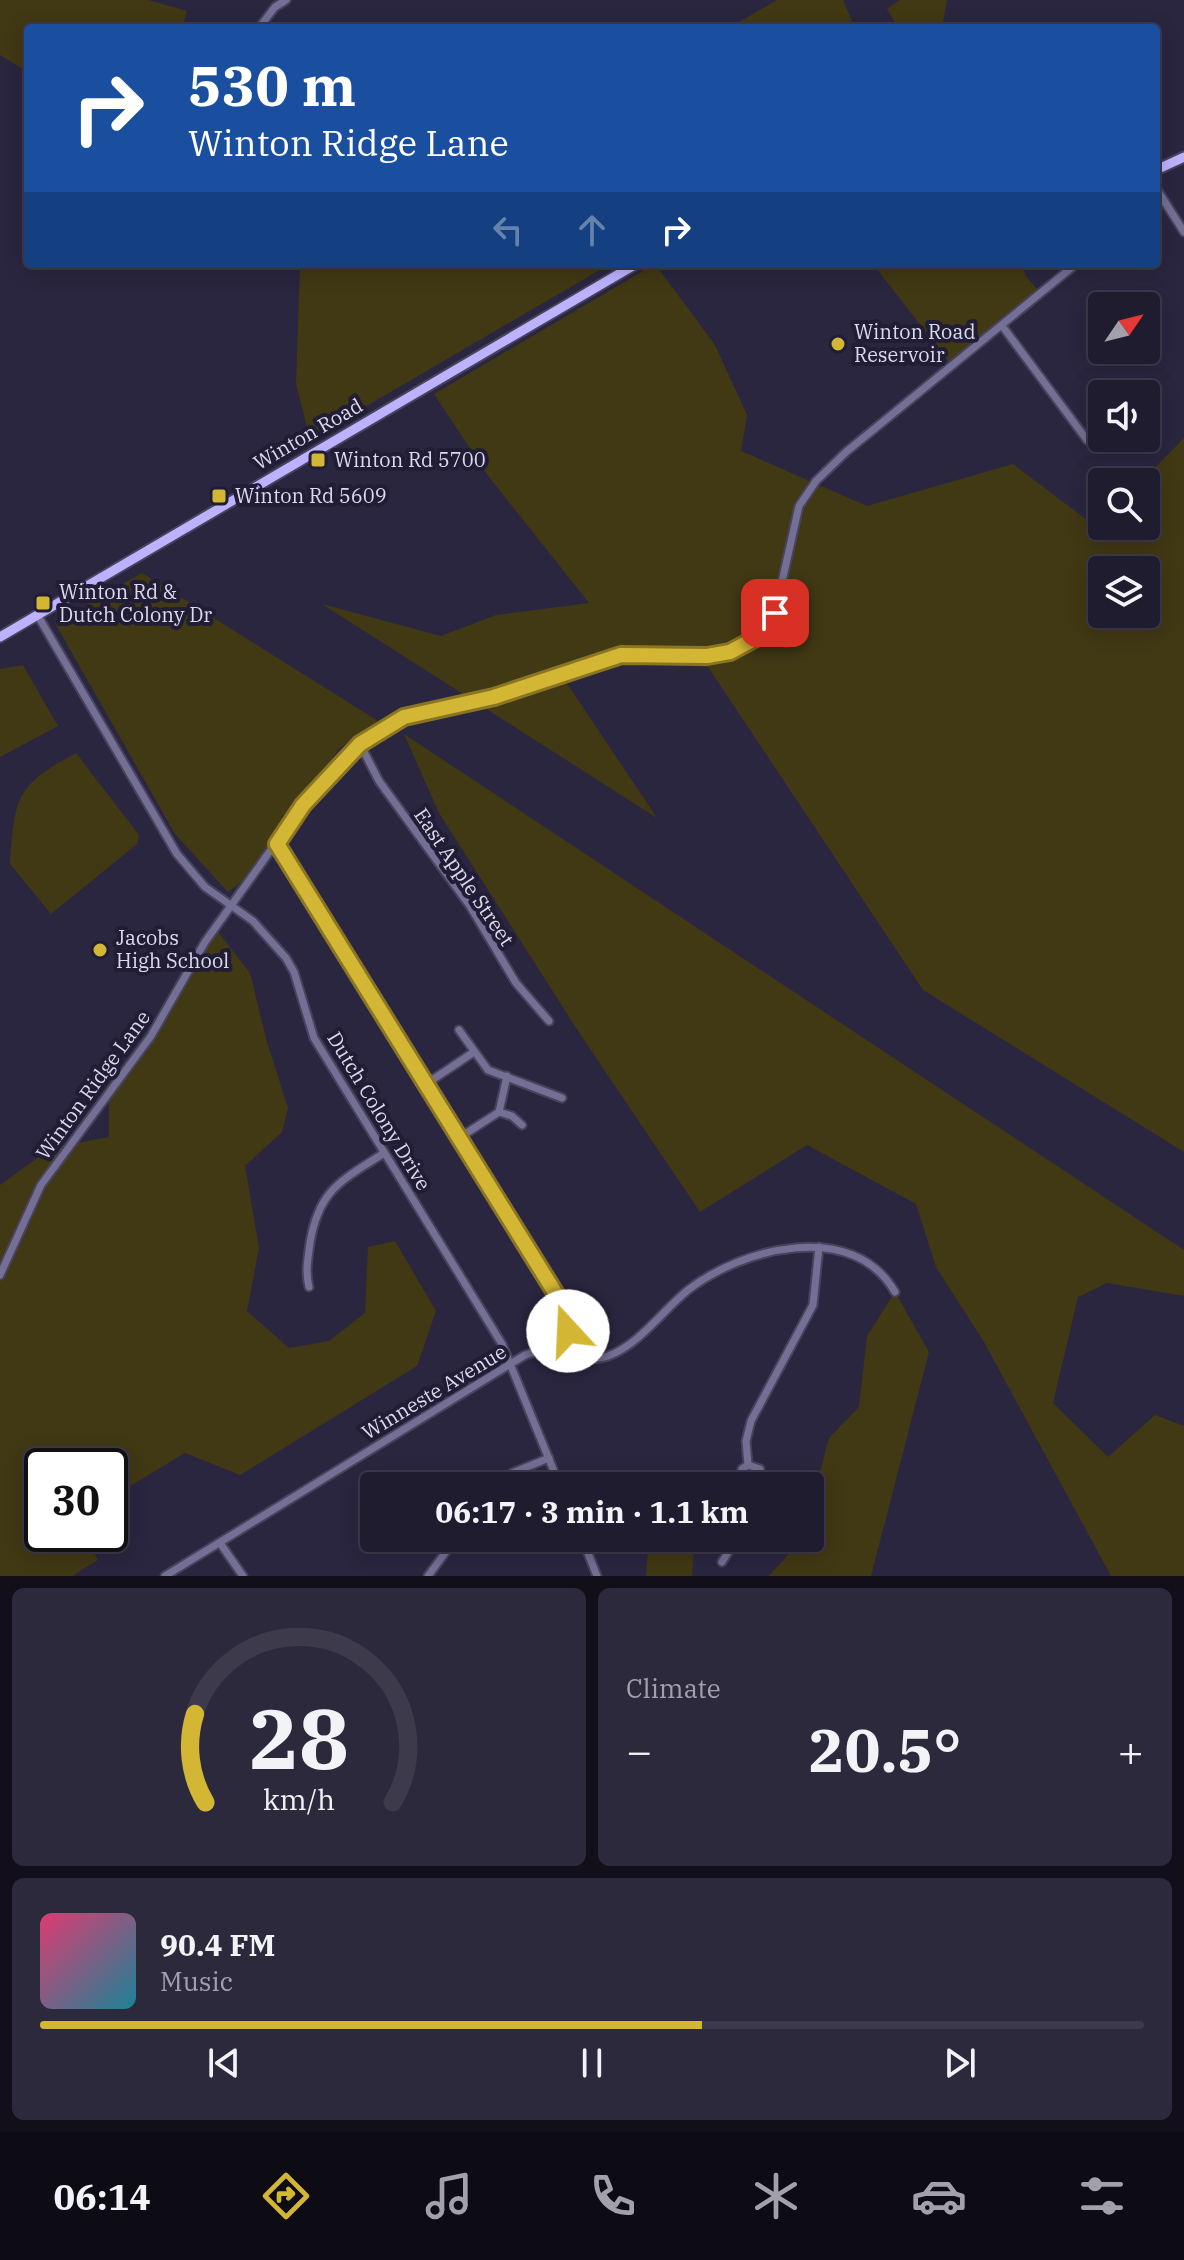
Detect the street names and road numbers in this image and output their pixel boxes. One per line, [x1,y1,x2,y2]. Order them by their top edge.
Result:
street label: Winton Road [248,391,367,476]
street label: East Apple Street [408,803,521,951]
street label: Winton Ridge Lane [29,1005,156,1165]
street label: Dutch Colony Drive [321,1026,438,1195]
street label: Winneste Avenue [357,1338,511,1445]

